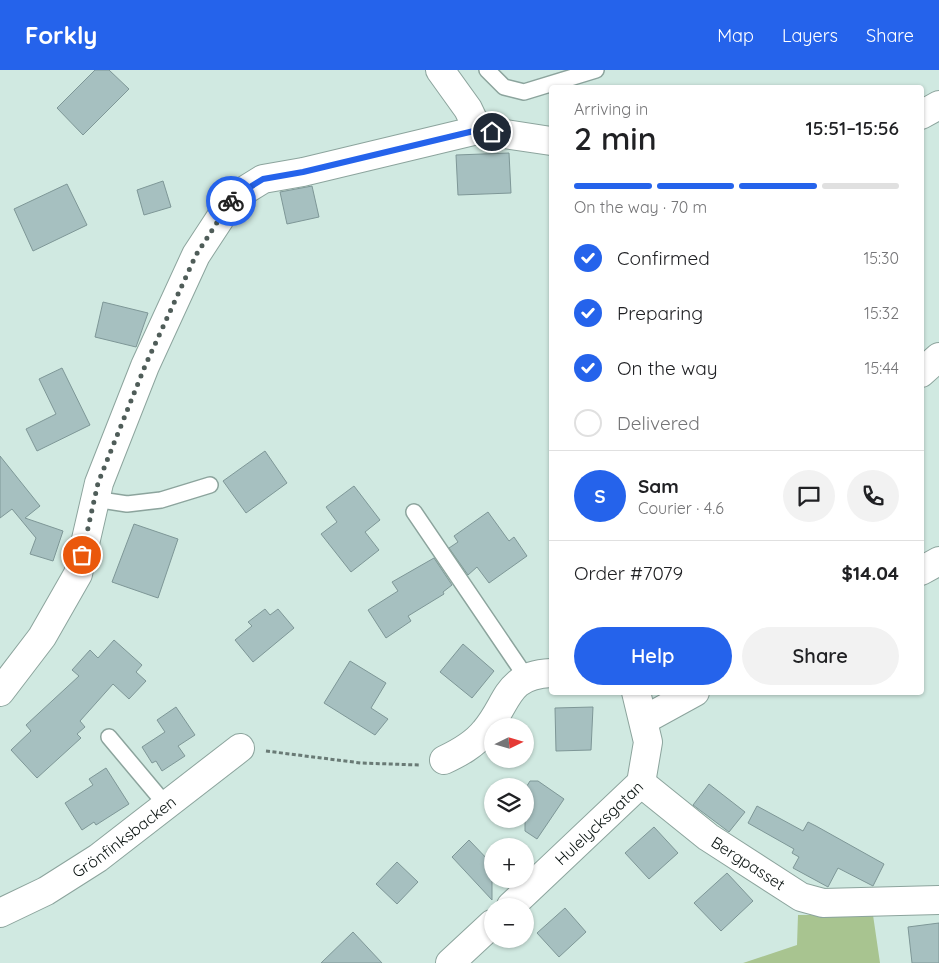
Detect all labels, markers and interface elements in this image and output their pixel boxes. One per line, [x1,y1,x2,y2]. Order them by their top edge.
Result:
text: Forkly [25,20,97,50]
text: Map [717,24,754,47]
text: Layers [782,24,838,47]
text: Share [866,24,914,47]
text: Arriving in [574,99,648,119]
pin [471,111,513,153]
text: 15:51–15:56 [806,116,899,140]
icon: home [478,118,506,146]
text: 2 min [574,118,657,158]
courier [206,176,256,226]
icon: bike [217,187,245,215]
text: On the way · 70 m [574,197,707,217]
icon: check [574,244,602,272]
text: Confirmed [617,246,710,270]
text: 15:30 [863,248,899,268]
icon: check [574,299,602,327]
text: Preparing [617,301,703,325]
text: 15:32 [864,303,899,323]
icon: check [574,354,602,382]
text: On the way [617,356,718,380]
text: 15:44 [865,358,899,378]
text: Delivered [617,411,700,435]
button: chat [783,470,835,522]
button: phone [847,470,899,522]
text: Sam [638,474,679,498]
text: S [594,484,606,508]
text: Courier · 4.6 [638,498,724,518]
pin [61,534,103,576]
icon: bag [68,541,96,569]
text: Order #7079 [574,561,683,585]
text: $14.04 [842,561,899,585]
button: Help [574,627,732,685]
button: Share [742,627,899,685]
north arrow [484,718,534,768]
map controls [484,718,534,948]
street label: Hulelycksgatan [551,776,647,869]
button: layers [484,778,534,828]
street label: Grönfinksbacken [68,791,180,882]
street label: Bergpasset [707,832,789,894]
button: + [484,838,534,888]
button: − [484,898,534,948]

